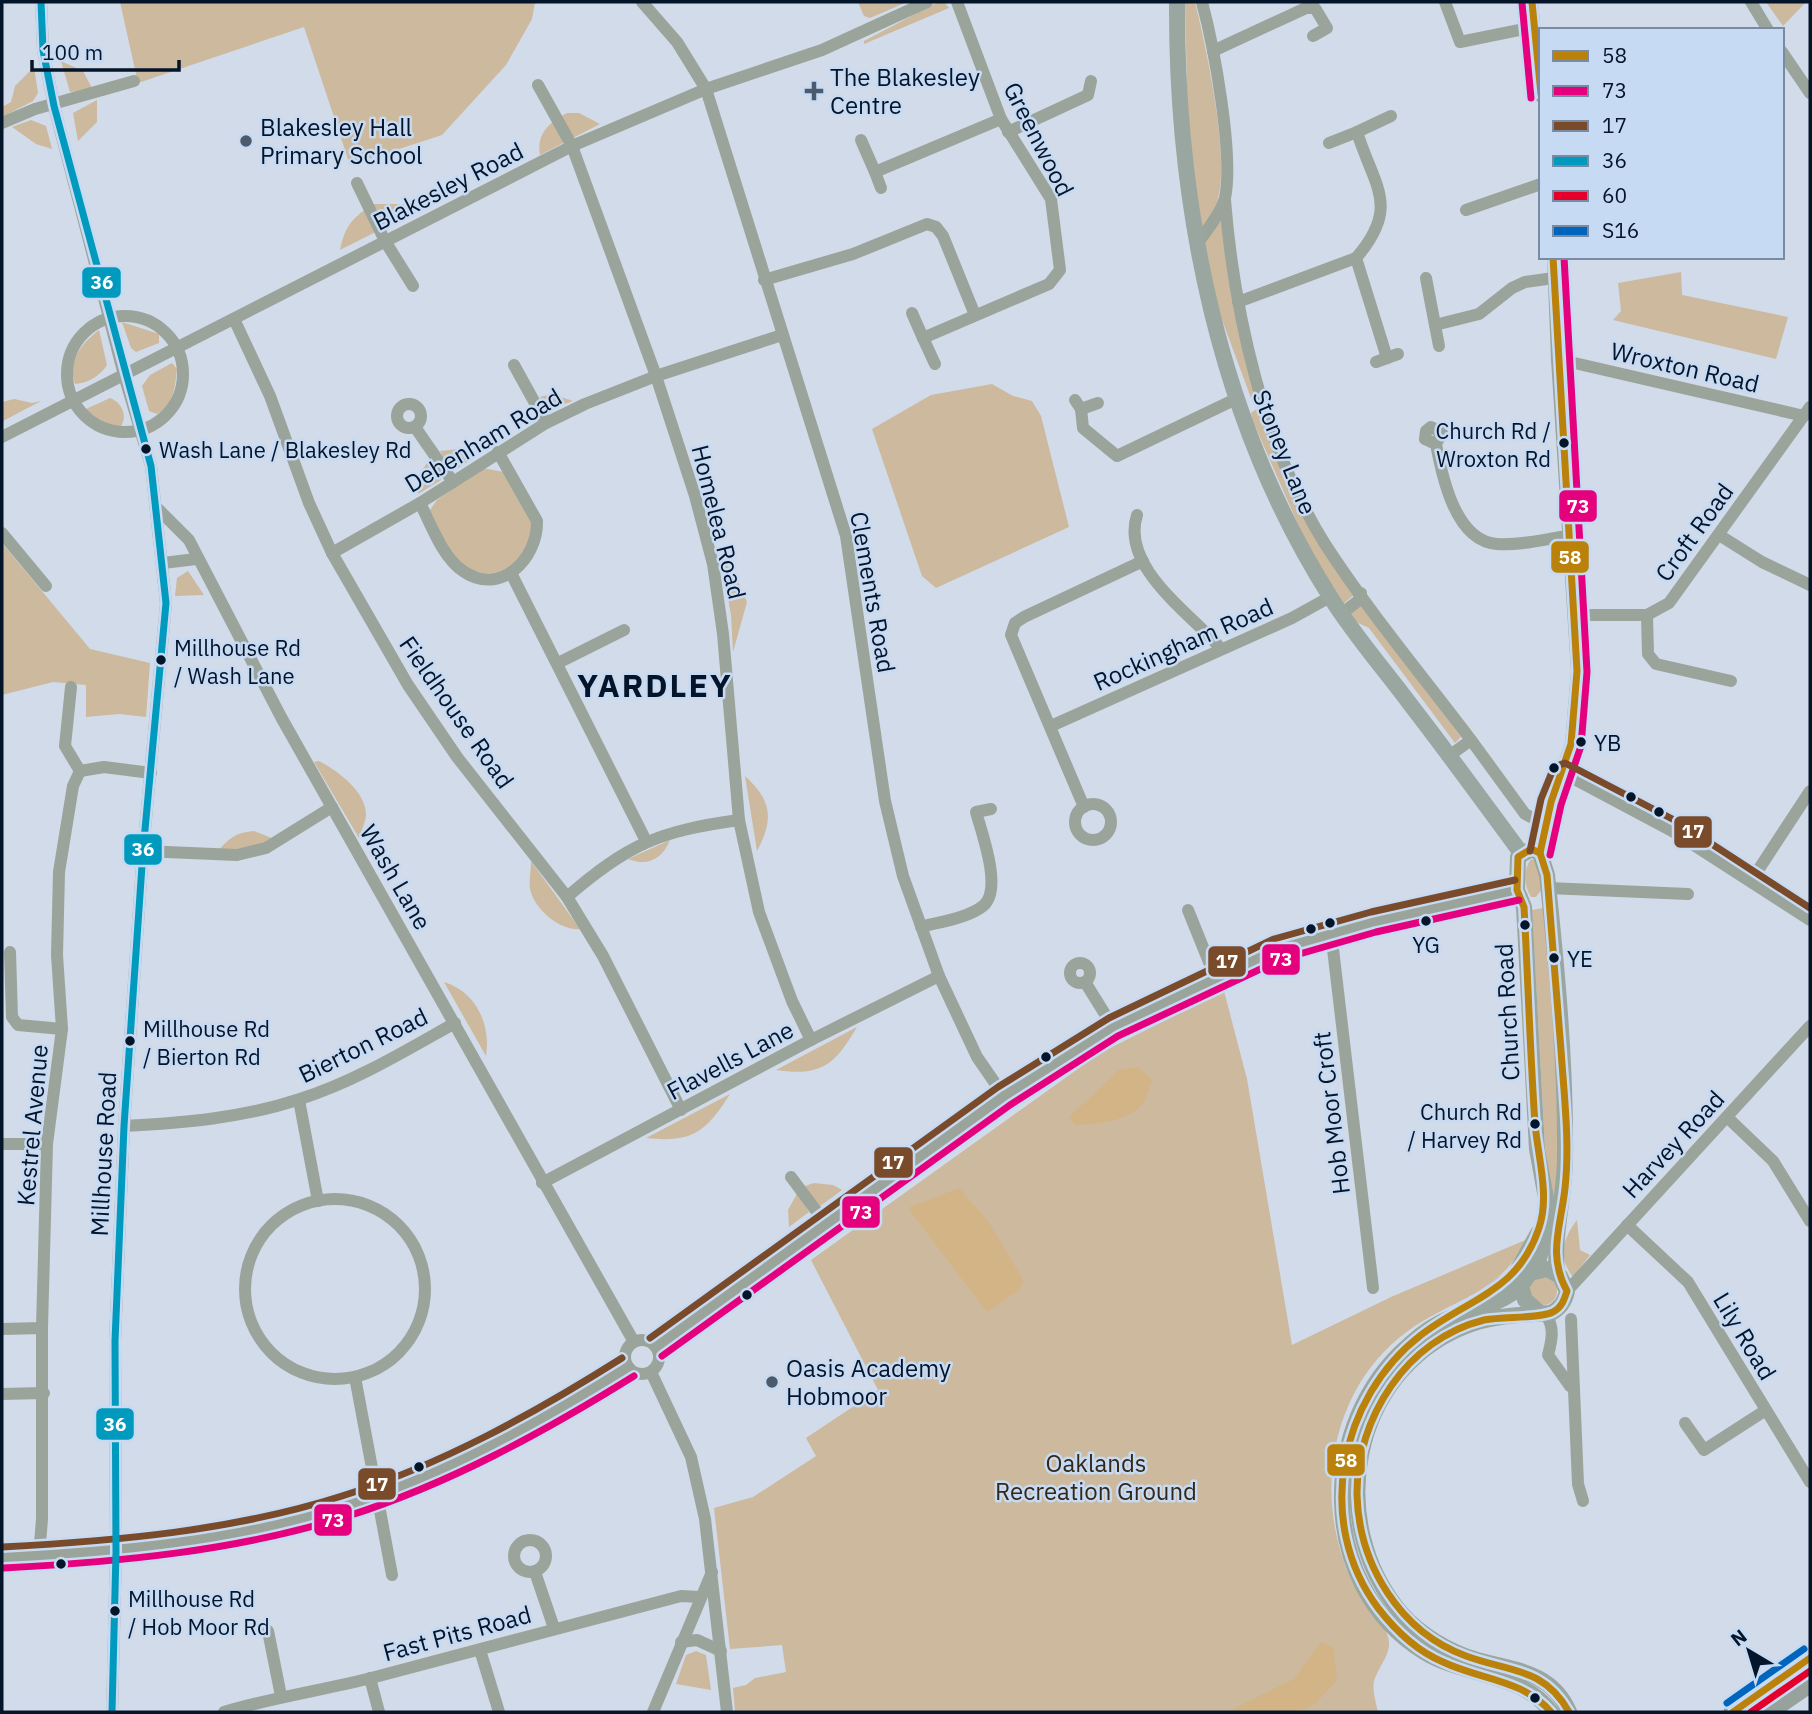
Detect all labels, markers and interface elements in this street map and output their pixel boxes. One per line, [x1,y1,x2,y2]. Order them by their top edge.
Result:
scale bar [32,28,178,72]
legend [1539,28,1784,259]
text: 100 m [42,38,103,66]
text: 58 [1602,41,1627,69]
place label: The Blakesley Centre [830,61,980,121]
street label: Greenwood [997,76,1081,202]
text: 73 [1602,76,1627,104]
marker: The Blakesley Centre [804,81,824,101]
place label: Blakesley Hall Primary School [260,111,423,171]
text: 17 [1602,111,1627,139]
marker: Blakesley Hall Primary School [238,133,254,149]
street label: Blakesley Road [367,134,529,238]
text: 36 [1602,146,1627,174]
text: 60 [1602,181,1627,209]
text: S16 [1602,216,1639,244]
line badge: 36 [81,266,122,299]
text: 36 [91,270,113,294]
street label: Wroxton Road [1608,334,1762,400]
street label: Debenham Road [398,380,568,500]
street label: Stoney Lane [1246,385,1324,519]
place label: Church Rd / Wroxton Rd [1435,416,1551,473]
place label: Wash Lane / Blakesley Rd [159,435,411,464]
marker: Church Rd / Wroxton Rd [1557,436,1571,450]
marker: Wash Lane / Blakesley Rd [139,442,153,456]
street label: Homelea Road [684,442,754,602]
street label: Croft Road [1648,477,1740,587]
line badge: 73 [1558,489,1598,523]
text: 73 [1567,494,1589,518]
street label: Clements Road [843,509,903,675]
line badge: 58 [1550,540,1590,574]
text: 58 [1559,545,1581,569]
street label: Rockingham Road [1088,590,1278,698]
street label: Fieldhouse Road [392,629,522,795]
place label: Millhouse Rd / Wash Lane [174,633,301,690]
marker: Millhouse Rd / Wash Lane [154,653,168,667]
district label: YARDLEY [577,664,733,706]
place label: YB [1594,728,1621,757]
marker: YB [1574,735,1588,749]
unlabelled marker [1547,761,1561,775]
unlabelled marker [1624,790,1638,804]
unlabelled marker [1652,805,1666,819]
line badge: 17 [1673,815,1713,849]
street label: Wash Lane [353,819,439,935]
text: 17 [1682,819,1704,843]
line badge: 36 [123,833,163,866]
text: 36 [132,837,154,861]
marker: YG [1419,914,1433,928]
unlabelled marker [1323,916,1337,930]
unlabelled marker [1518,918,1532,932]
unlabelled marker [1304,922,1318,936]
place label: YG [1412,930,1440,959]
line badge: 73 [1261,943,1301,976]
street label: Church Road [1487,943,1527,1081]
place label: YE [1567,944,1593,973]
line badge: 17 [1207,945,1247,978]
text: 73 [1270,947,1292,971]
text: 17 [1216,949,1238,973]
marker: YE [1547,951,1561,965]
street label: Bierton Road [293,1000,433,1090]
street label: Flavells Lane [661,1013,799,1107]
place label: Millhouse Rd / Bierton Rd [143,1014,270,1071]
street label: Hob Moor Croft [1305,1030,1357,1196]
marker: Millhouse Rd / Bierton Rd [123,1034,137,1048]
street label: Kestrel Avenue [9,1043,55,1207]
unlabelled marker [1039,1050,1053,1064]
street label: Millhouse Road [83,1071,123,1237]
street label: Harvey Road [1615,1083,1731,1205]
place label: Church Rd / Harvey Rd [1407,1097,1522,1154]
marker: Church Rd / Harvey Rd [1528,1117,1542,1131]
line badge: 17 [873,1146,914,1179]
text: 17 [882,1150,904,1174]
line badge: 73 [841,1195,881,1229]
text: 73 [850,1200,872,1224]
street label: Lily Road [1706,1286,1784,1386]
unlabelled marker [740,1288,754,1302]
place label: Oasis Academy Hobmoor [786,1352,951,1412]
marker: Oasis Academy Hobmoor [764,1374,780,1390]
line badge: 36 [95,1407,135,1441]
text: 36 [104,1412,126,1436]
line badge: 58 [1326,1443,1366,1477]
park label: Oaklands Recreation Ground [995,1447,1197,1507]
text: 58 [1335,1448,1357,1472]
unlabelled marker [412,1460,426,1474]
line badge: 17 [357,1467,397,1501]
text: 17 [366,1472,388,1496]
line badge: 73 [313,1503,353,1537]
text: 73 [322,1508,344,1532]
unlabelled marker [54,1557,68,1571]
place label: Millhouse Rd / Hob Moor Rd [128,1584,270,1641]
street label: Fast Pits Road [379,1598,535,1668]
marker: Millhouse Rd / Hob Moor Rd [108,1604,122,1618]
north arrow [1714,1616,1784,1686]
text: N [1726,1624,1751,1651]
unlabelled marker [1528,1691,1542,1705]

